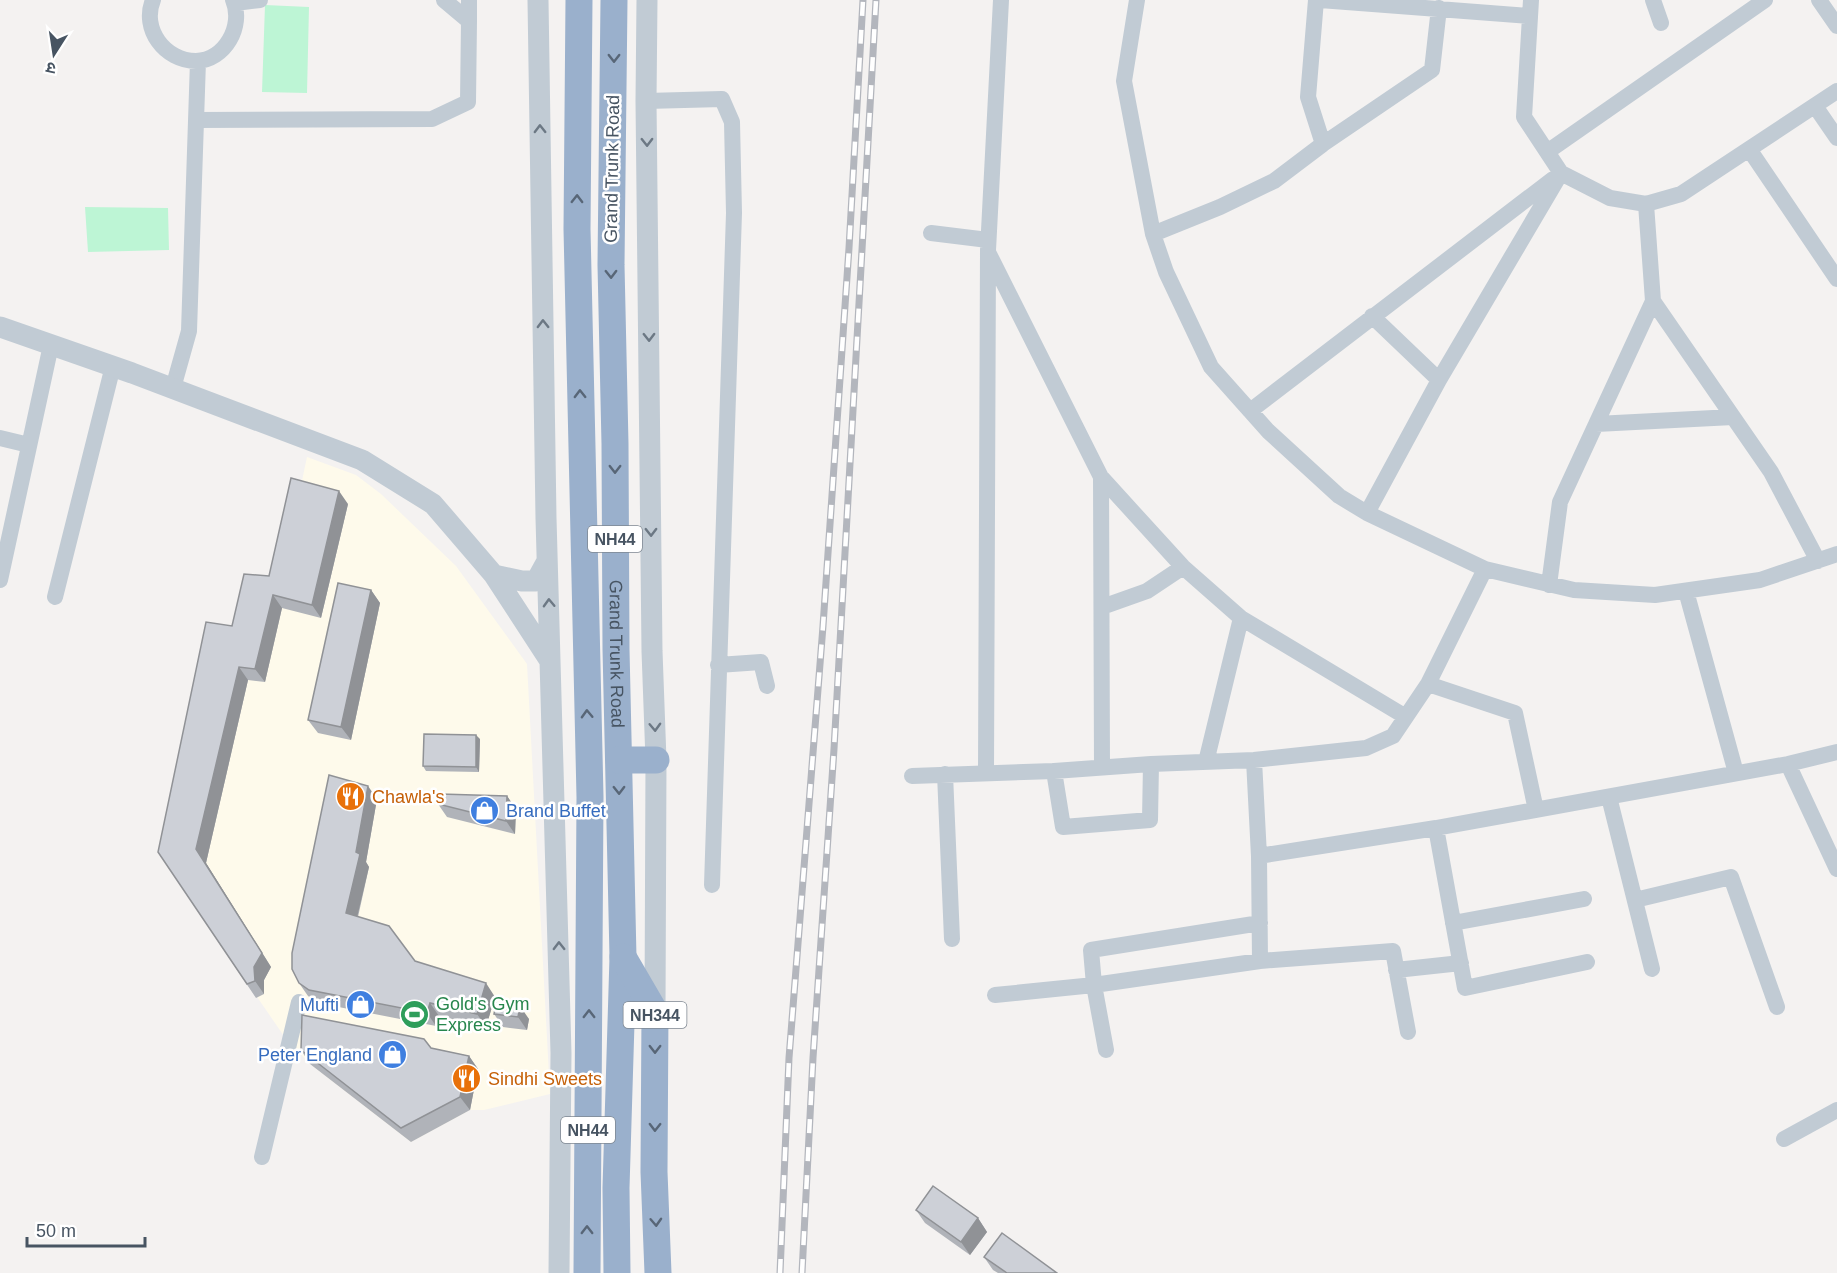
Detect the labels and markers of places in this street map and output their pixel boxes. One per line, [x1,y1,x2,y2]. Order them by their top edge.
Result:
restaurant icon: Chawla's [335,781,367,813]
place label: Chawla's [372,787,444,807]
shop icon: Brand Buffet [469,795,501,827]
place label: Brand Buffet [506,801,606,821]
shop icon: Mufti [344,989,376,1021]
place label: Gold's Gym Express [436,994,529,1035]
place label: Mufti [300,995,339,1015]
sports icon: Gold's Gym Express [399,998,431,1030]
shop icon: Peter England [377,1039,409,1071]
place label: Peter England [258,1045,372,1065]
restaurant icon: Sindhi Sweets [451,1063,483,1095]
place label: Sindhi Sweets [488,1069,602,1089]

